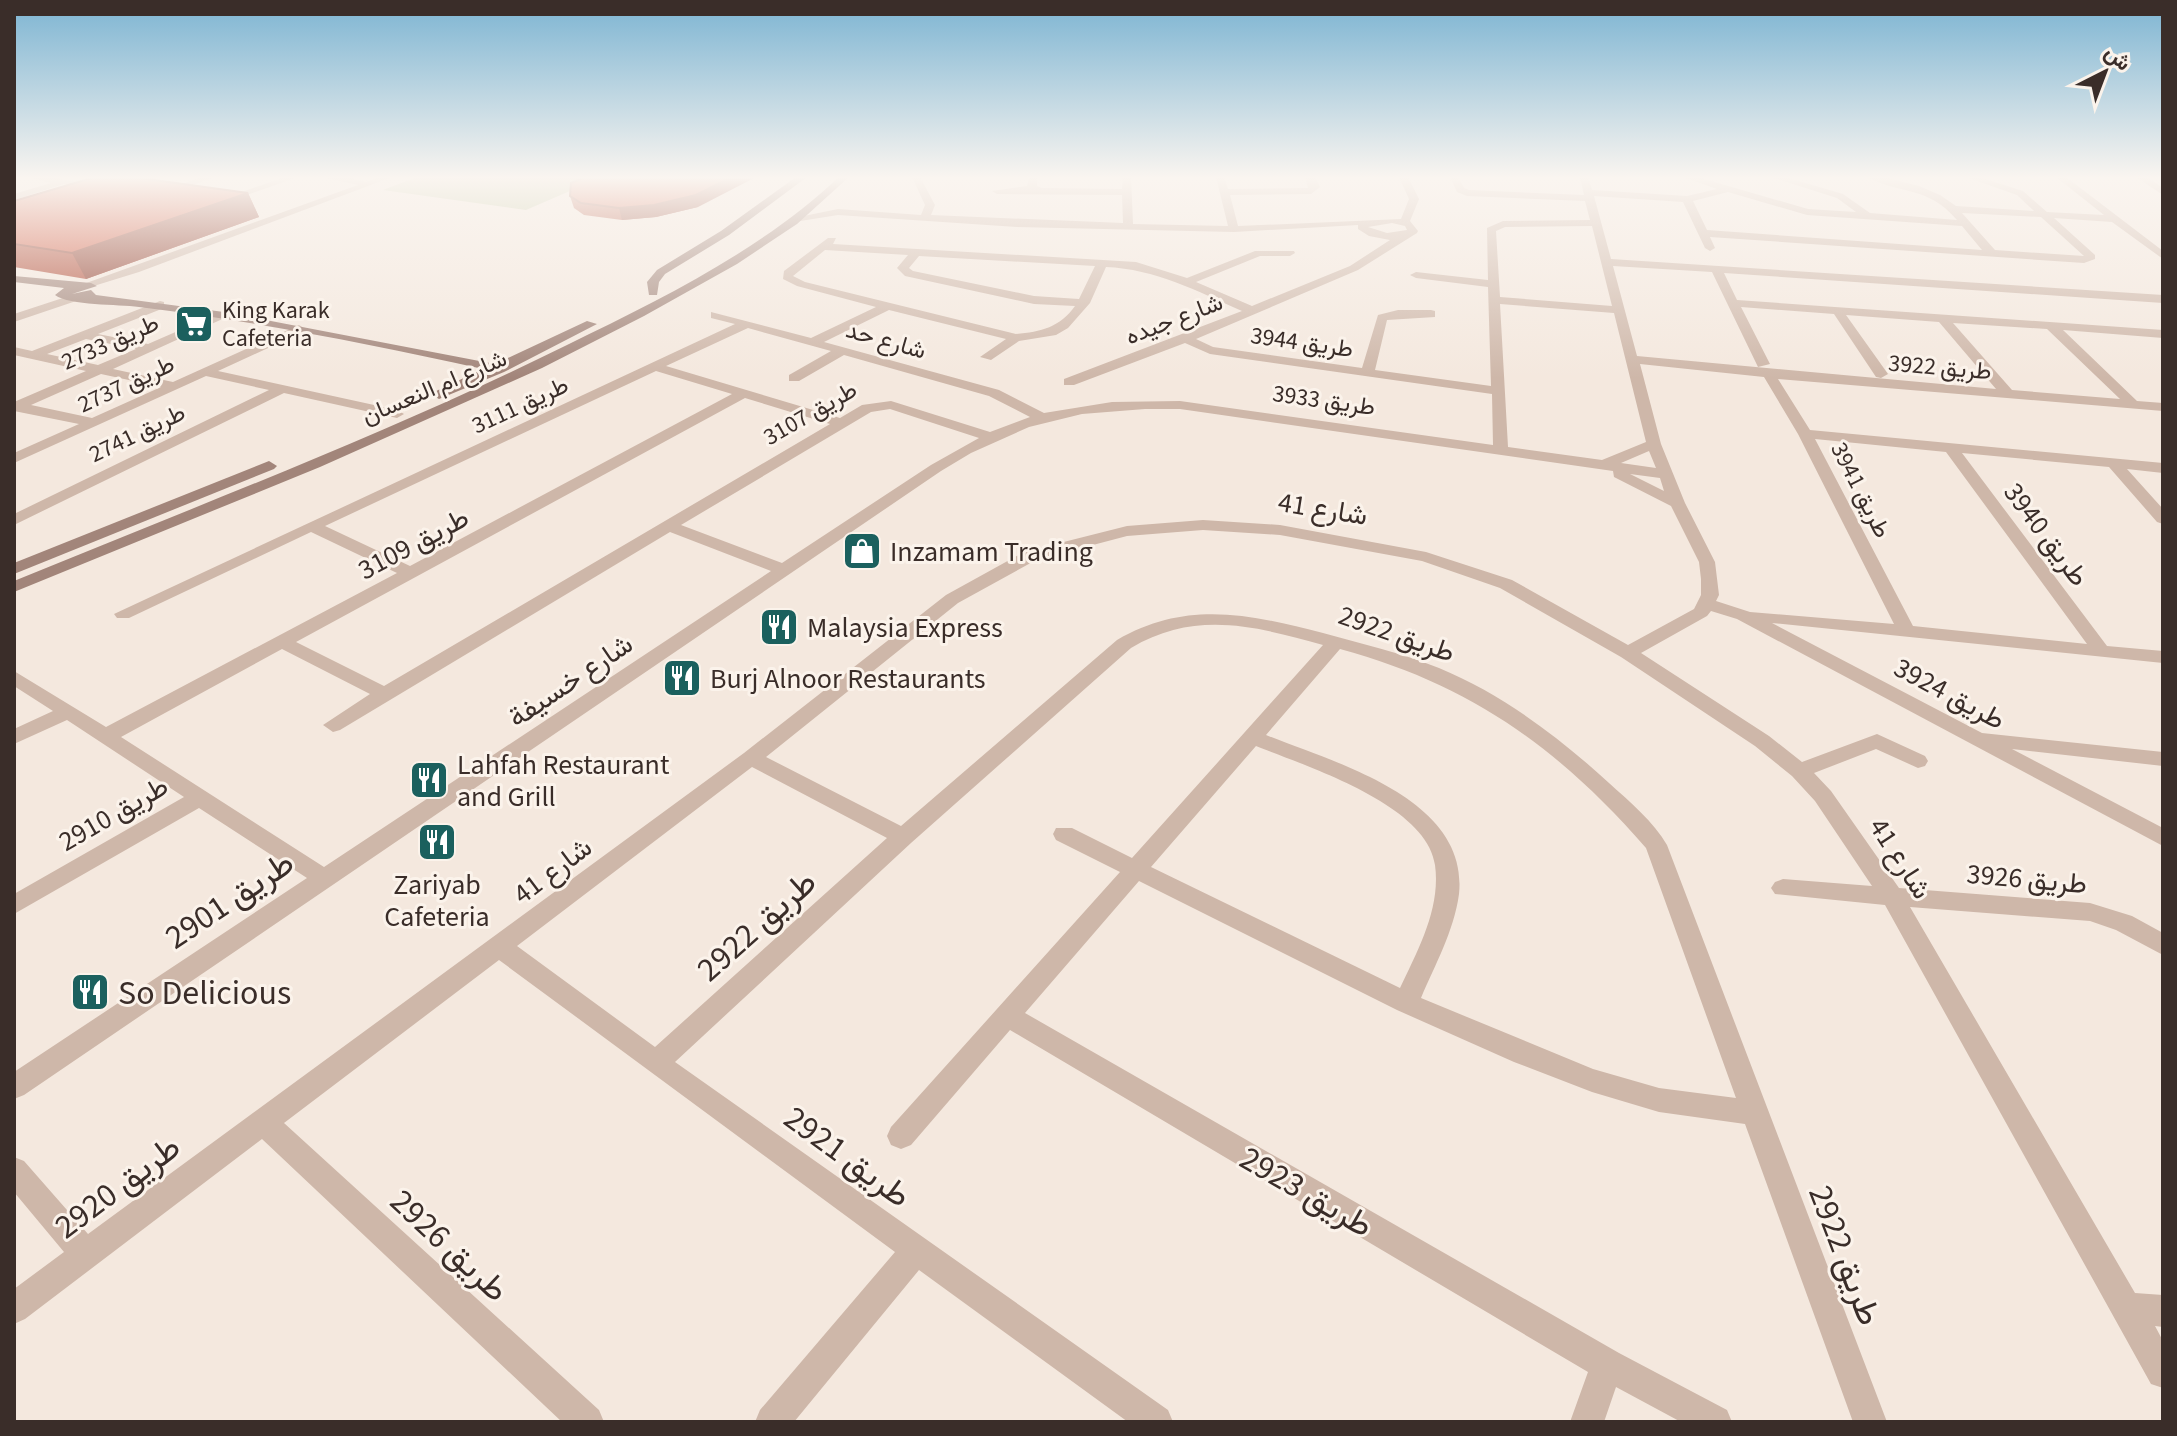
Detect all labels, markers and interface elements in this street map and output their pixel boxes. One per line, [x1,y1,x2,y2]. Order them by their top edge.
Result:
north arrow [2065,32,2145,112]
text: ش [2097,37,2138,79]
street label: شارع جيده [1120,285,1228,354]
place label: King Karak Cafeteria [222,293,330,356]
supermarket icon: King Karak Cafeteria [173,303,215,345]
street label: طريق 2733 [56,305,165,379]
street label: شارع حد [842,312,930,369]
street label: طريق 3944 [1248,318,1356,367]
street label: شارع ام النعسان [356,341,512,434]
street label: طريق 3922 [1887,346,1993,389]
street label: طريق 2737 [72,347,180,422]
street label: طريق 3111 [466,368,574,443]
street label: طريق 3107 [757,372,864,454]
street label: طريق 3933 [1270,376,1378,425]
street label: طريق 2741 [83,395,191,472]
street label: طريق 3941 [1821,436,1900,544]
street label: طريق 3940 [1994,474,2098,595]
street label: شارع 41 [1275,482,1370,536]
street label: طريق 3109 [351,498,476,590]
shop icon: Inzamam Trading [841,530,883,572]
place label: Inzamam Trading [890,532,1093,572]
street label: طريق 2922 [1333,595,1460,672]
restaurant icon: Malaysia Express [758,606,800,648]
place label: Malaysia Express [807,608,1003,648]
street label: شارع خسيفة [500,624,641,737]
street label: طريق 3924 [1887,648,2012,740]
restaurant icon: Burj Alnoor Restaurants [661,657,703,699]
place label: Burj Alnoor Restaurants [710,659,986,699]
place label: Lahfah Restaurant and Grill [457,745,670,817]
restaurant icon: Lahfah Restaurant and Grill [408,759,450,801]
street label: طريق 2910 [51,766,176,861]
street label: شارع 41 [1859,810,1941,907]
restaurant icon: Zariyab Cafeteria [416,821,458,863]
street label: شارع 41 [505,828,600,914]
street label: طريق 2901 [155,839,304,962]
street label: طريق 3926 [1965,854,2089,904]
street label: طريق 2922 [686,859,828,993]
place label: Zariyab Cafeteria [384,865,490,937]
place label: So Delicious [118,969,291,1018]
restaurant icon: So Delicious [69,971,111,1013]
street label: طريق 2921 [773,1094,921,1220]
street label: طريق 2920 [45,1124,191,1251]
street label: طريق 2923 [1231,1134,1382,1250]
street label: طريق 2926 [379,1178,519,1314]
street label: طريق 2922 [1795,1178,1894,1333]

